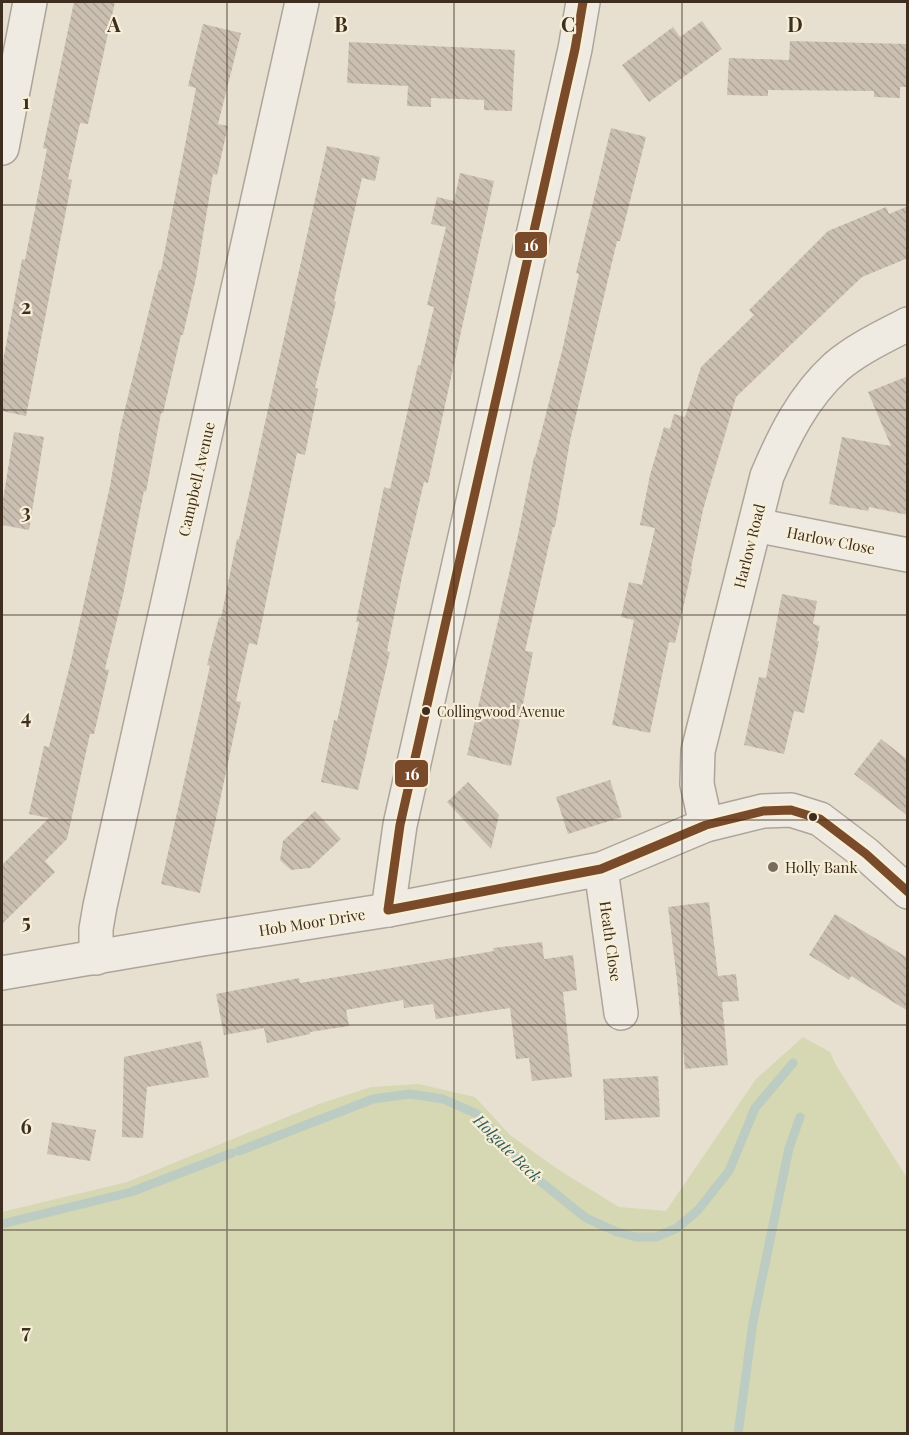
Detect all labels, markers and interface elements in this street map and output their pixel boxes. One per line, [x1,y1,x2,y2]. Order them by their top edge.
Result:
text: A [106,10,121,37]
text: B [334,10,348,37]
text: C [561,10,575,37]
text: D [787,10,803,37]
text: 1 [22,87,30,114]
line badge: 16 [514,231,548,259]
text: 16 [523,234,539,255]
text: 2 [21,292,31,319]
street label: Campbell Avenue [173,420,219,538]
text: 3 [21,497,31,524]
street label: Harlow Road [729,501,769,590]
street label: Harlow Close [785,522,877,558]
text: 4 [21,702,31,729]
place label: Collingwood Avenue [437,702,565,721]
marker: Collingwood Avenue [420,705,432,717]
line badge: 16 [394,759,429,788]
text: 16 [404,763,420,784]
unlabelled marker [807,811,819,823]
place label: Holly Bank [785,857,858,877]
marker: Holly Bank [766,860,780,874]
street label: Heath Close [595,900,627,982]
street label: Hob Moor Drive [257,904,367,940]
text: 5 [21,907,31,934]
water label: Holgate Beck [469,1109,546,1186]
text: 6 [20,1112,32,1139]
text: 7 [21,1317,31,1344]

